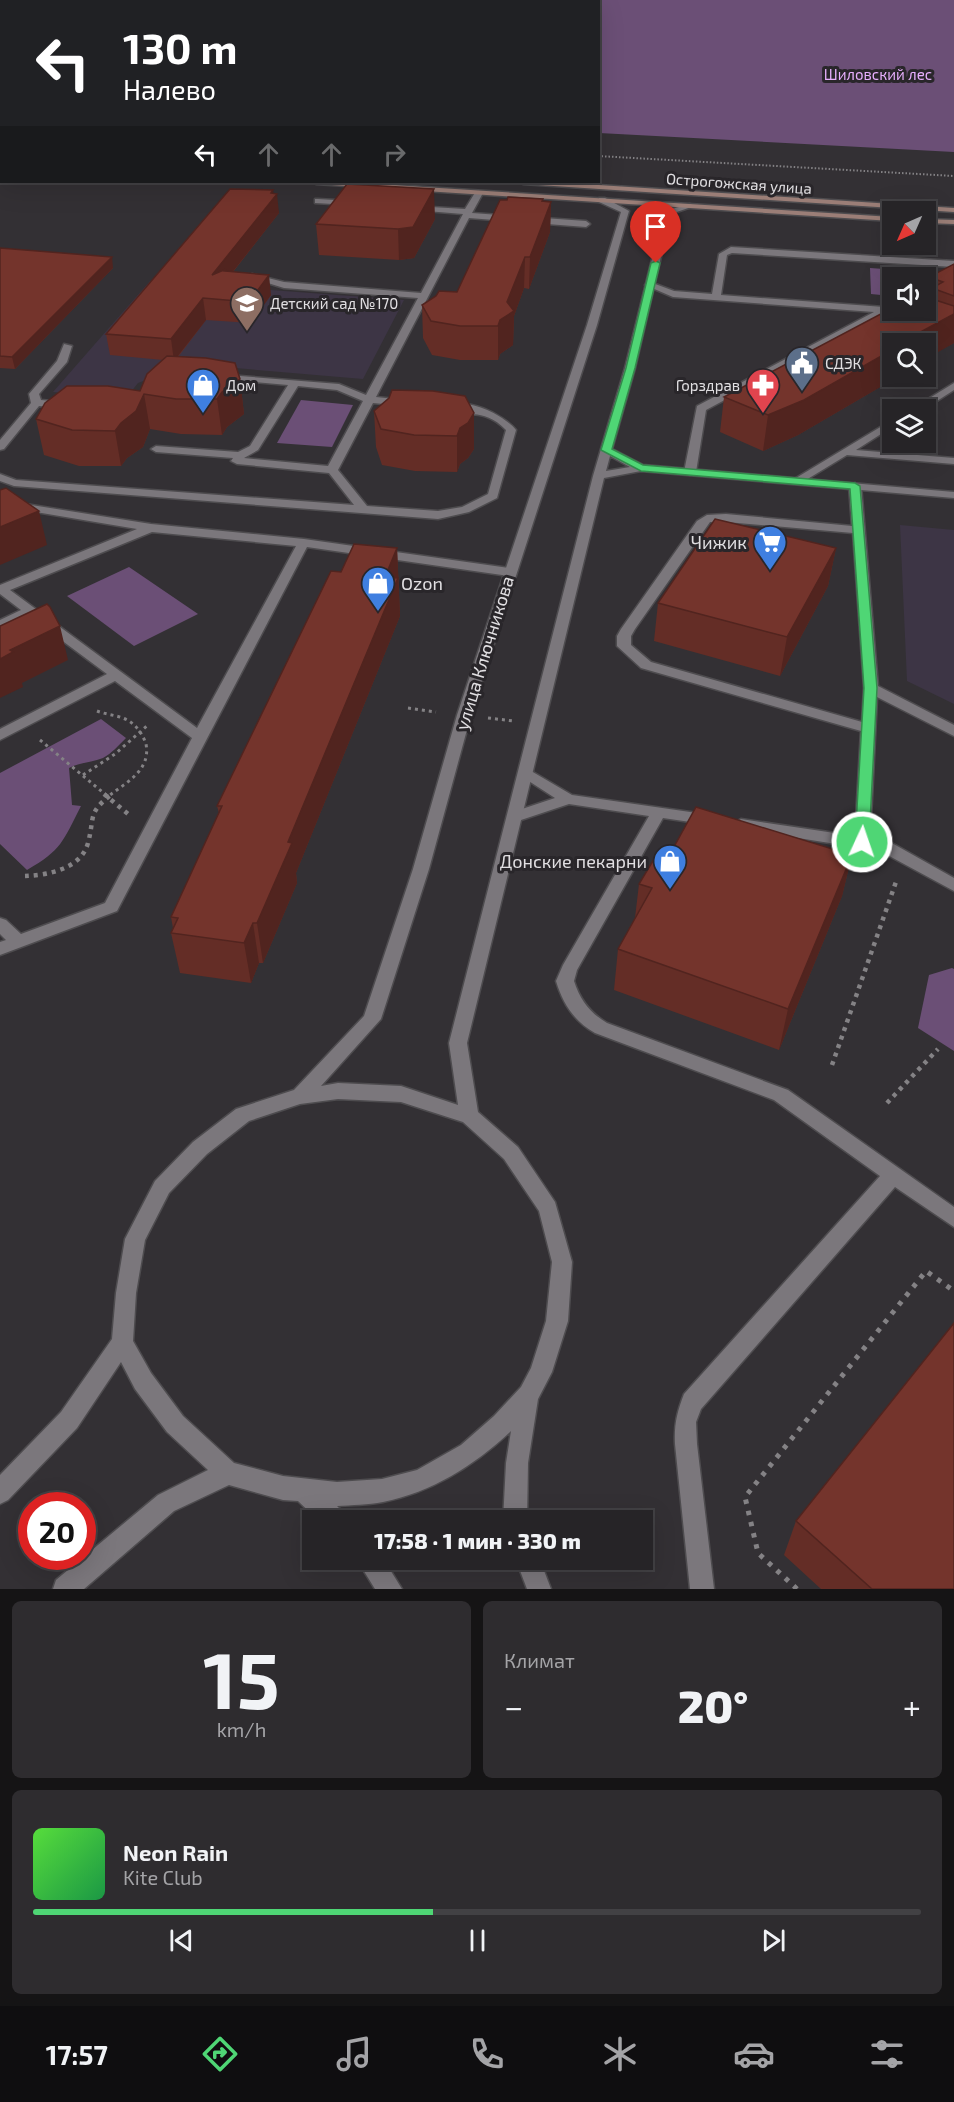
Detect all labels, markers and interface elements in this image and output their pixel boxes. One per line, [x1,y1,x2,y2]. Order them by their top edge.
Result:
text: 130 m [123,22,238,72]
icon: left [24,24,102,102]
park label: Шиловский лес [824,65,932,83]
text: Налево [123,73,216,105]
icon: left [189,138,222,171]
icon: ahead [252,138,285,171]
icon: ahead [315,138,348,171]
icon: right [378,138,411,171]
street label: Острогожская улица [665,169,813,198]
pin [630,201,681,263]
north arrow [882,201,936,255]
map controls [882,201,936,453]
icon: arrive [639,210,672,243]
button: sound [882,267,936,321]
school or university icon: Детский сад №170 [229,285,265,332]
place label: Детский сад №170 [270,294,398,312]
button: search [882,333,936,387]
public building icon: СДЭК [784,345,820,392]
place label: СДЭК [825,354,862,372]
shop icon: Дом [185,367,221,414]
pharmacy icon: Горздрав [745,367,781,414]
place label: Дом [226,376,256,394]
place label: Горздрав [676,376,740,394]
button: layers [882,399,936,453]
supermarket icon: Чижик [752,524,788,571]
place label: Чижик [691,531,747,553]
shop icon: Ozon [360,565,396,612]
place label: Ozon [401,572,443,594]
street label: улица Ключникова [450,573,518,733]
position arrow [830,810,894,874]
shop icon: Донские пекарни [652,843,688,890]
place label: Донские пекарни [500,850,647,872]
speed limit sign: 20 [18,1492,96,1570]
text: 17:58 · 1 мин · 330 m [374,1527,581,1553]
text: 15 [203,1631,280,1725]
text: Климат [504,1648,575,1672]
text: 20° [678,1678,748,1732]
text: − [504,1686,523,1726]
text: + [903,1686,921,1726]
text: km/h [217,1717,266,1741]
text: Neon Rain [123,1839,228,1865]
text: Kite Club [123,1865,203,1889]
icon: previous [165,1924,198,1957]
icon: pause [461,1924,494,1957]
icon: next [757,1924,790,1957]
icon: directions [199,2033,241,2075]
icon: music [333,2033,375,2075]
icon: phone [466,2033,508,2075]
icon: climate [599,2033,641,2075]
icon: car [733,2033,775,2075]
icon: filters [866,2033,908,2075]
text: 17:57 [46,2038,108,2070]

